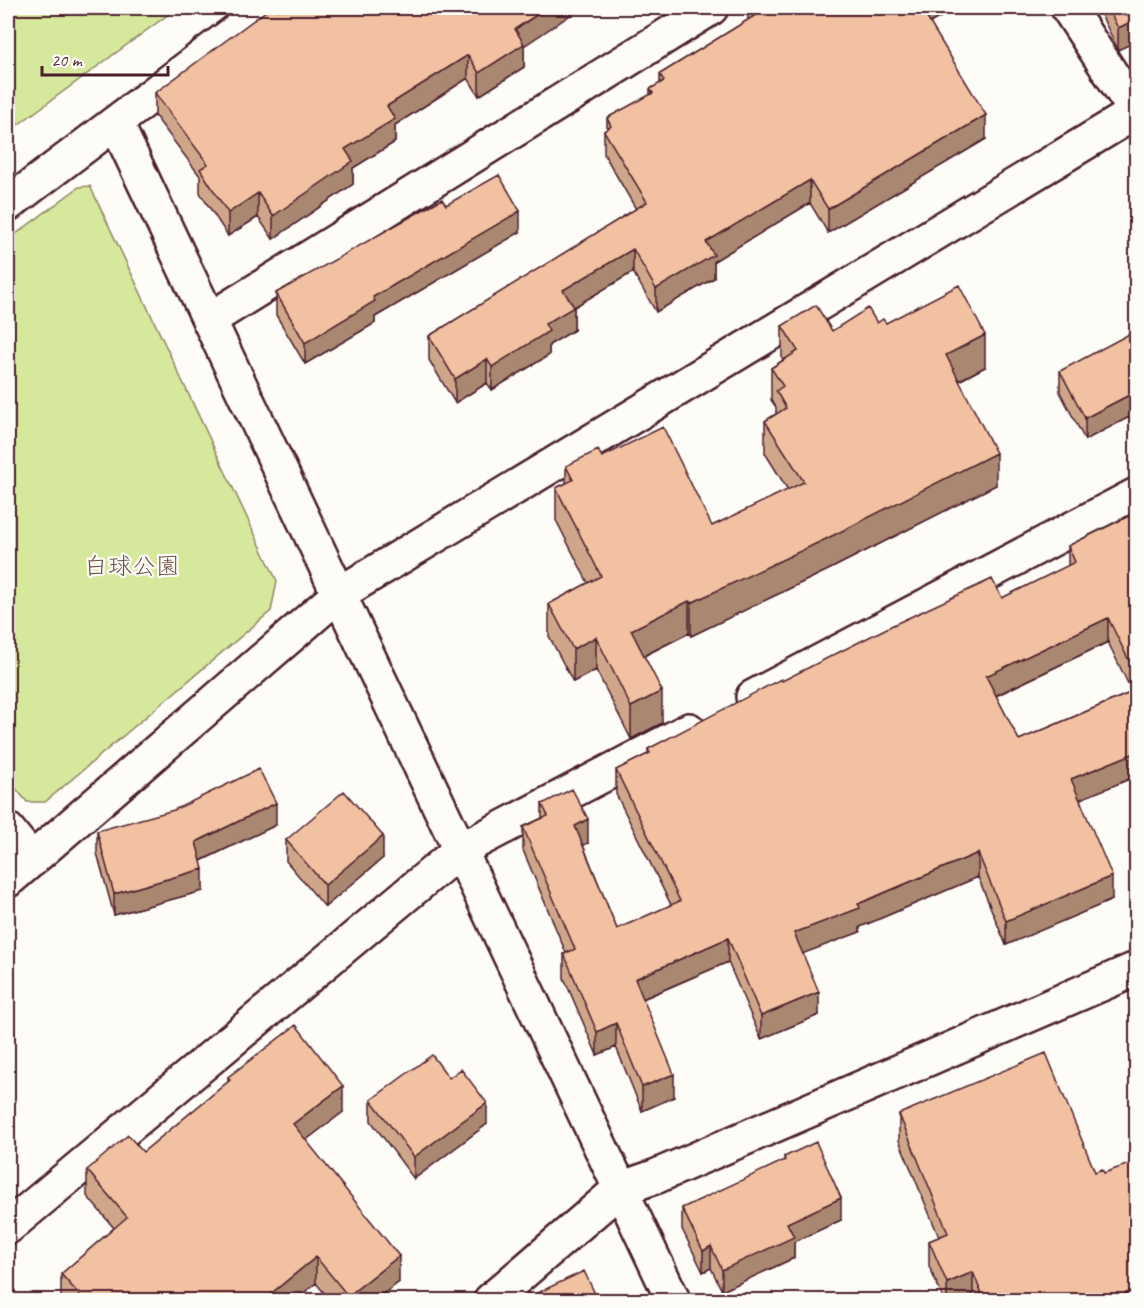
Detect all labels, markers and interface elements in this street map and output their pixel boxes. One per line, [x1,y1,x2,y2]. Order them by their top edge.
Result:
scale bar [42,39,168,77]
text: 20 m [51,49,84,71]
park label: 白球公園 [84,551,180,581]

